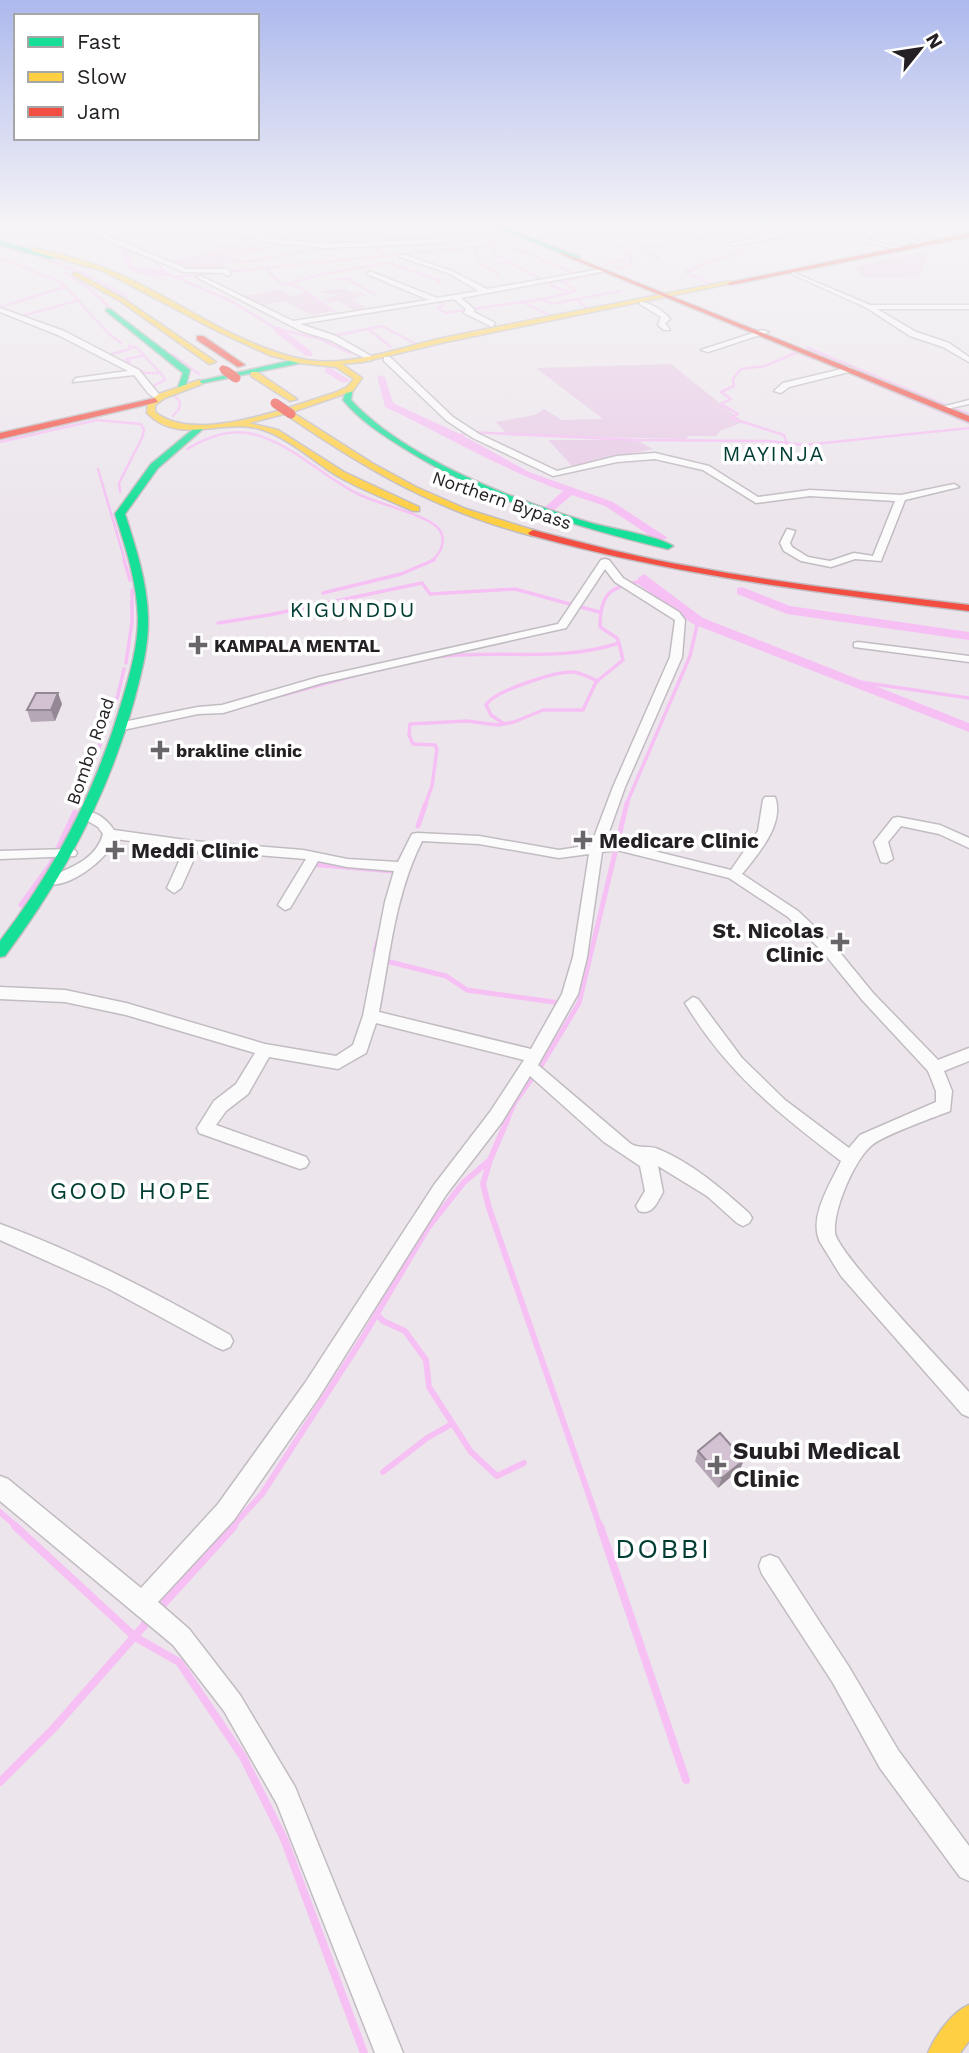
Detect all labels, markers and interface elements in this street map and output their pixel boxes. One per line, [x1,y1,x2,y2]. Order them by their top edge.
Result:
legend [14,14,259,140]
north arrow [885,14,955,84]
text: Fast [77,29,121,54]
text: N [921,29,948,53]
text: Slow [77,64,127,89]
text: Jam [77,99,120,124]
district label: MAYINJA [723,441,825,466]
street label: Northern Bypass [430,466,574,534]
district label: KIGUNDDU [290,597,416,622]
marker: KAMPALA MENTAL [188,635,208,655]
place label: KAMPALA MENTAL [214,635,380,656]
street label: Bombo Road [62,695,118,807]
marker: brakline clinic [150,740,170,760]
place label: brakline clinic [176,740,302,761]
place label: Medicare Clinic [599,828,759,853]
marker: Medicare Clinic [573,830,593,850]
place label: Meddi Clinic [131,838,259,863]
marker: Meddi Clinic [105,840,125,860]
place label: St. Nicolas Clinic [713,918,824,967]
marker: St. Nicolas Clinic [830,932,850,952]
district label: GOOD HOPE [50,1177,212,1205]
place label: Suubi Medical Clinic [733,1437,900,1493]
marker: Suubi Medical Clinic [707,1455,727,1475]
district label: DOBBI [615,1532,711,1565]

